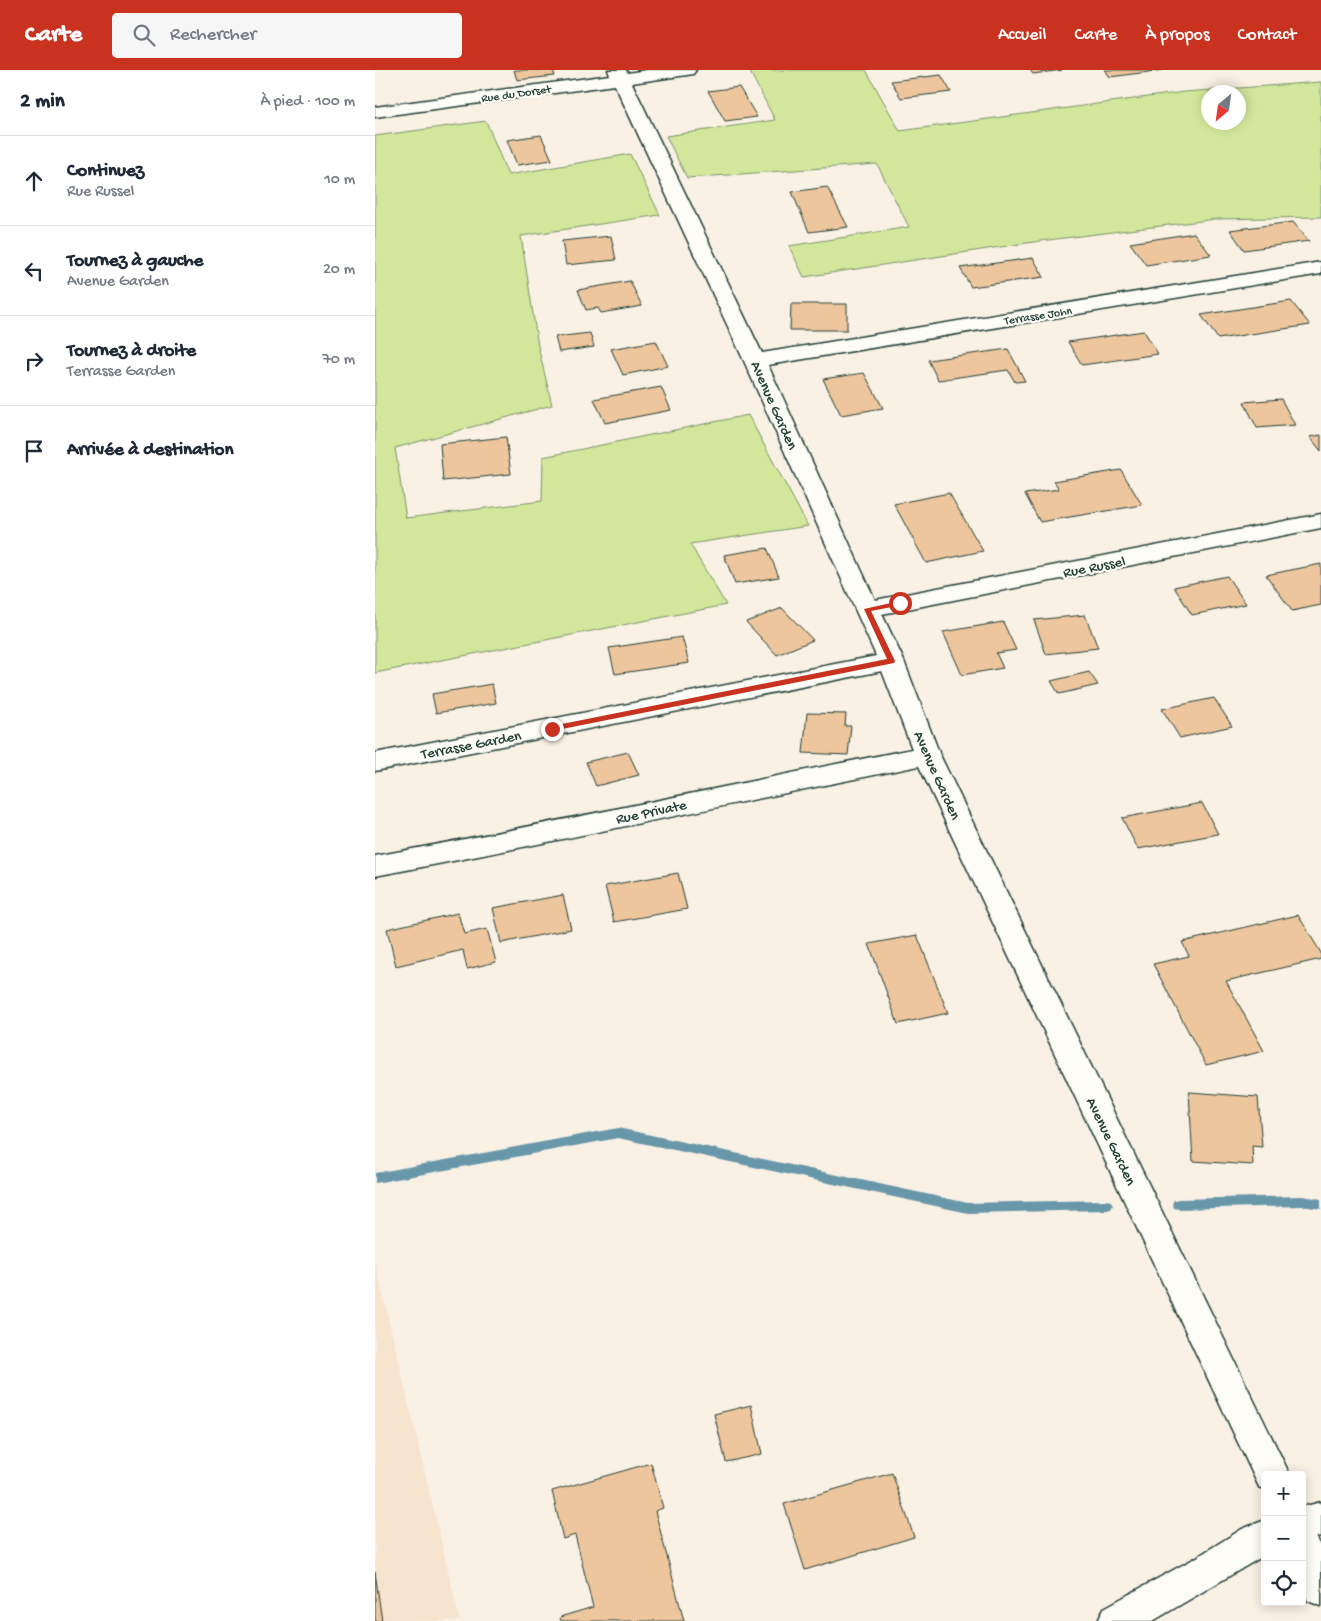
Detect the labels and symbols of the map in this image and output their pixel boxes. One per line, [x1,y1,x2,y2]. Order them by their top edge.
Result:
street label: Rue du Dorset [481,83,553,107]
north arrow [1201,85,1246,130]
street label: Terrasse John [1002,305,1074,329]
street label: Avenue Garden [746,359,801,453]
street label: Rue Russel [1062,553,1127,583]
route start [889,592,912,615]
route end [541,718,564,741]
street label: Terrasse Garden [419,727,523,765]
street label: Avenue Garden [909,729,964,823]
street label: Rue Private [614,797,689,829]
street label: Avenue Garden [1081,1095,1139,1189]

